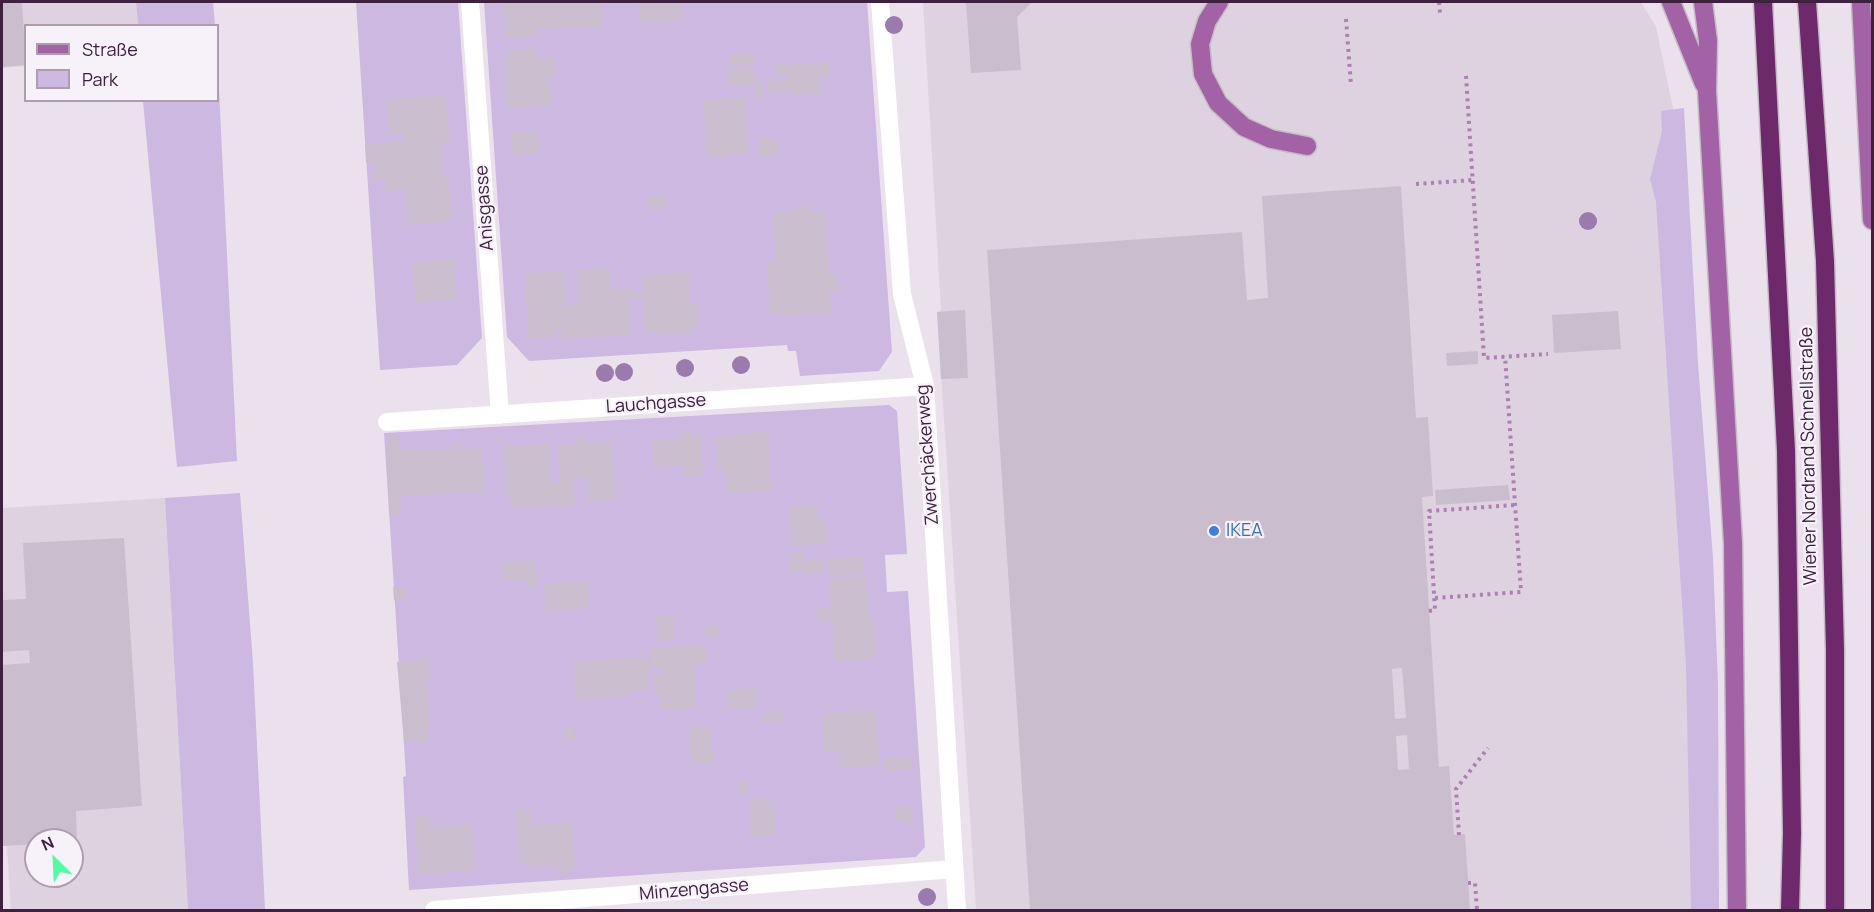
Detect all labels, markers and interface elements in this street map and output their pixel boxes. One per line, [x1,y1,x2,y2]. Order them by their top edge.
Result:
legend [24,24,219,102]
text: Straße [82,37,138,61]
text: Park [82,67,118,91]
street label: Anisgasse [471,164,499,252]
street label: Wiener Nordrand Schnellstraße [1796,327,1822,585]
street label: Zwerchäckerweg [912,384,944,526]
street label: Lauchgasse [605,390,707,418]
place label: IKEA [1226,520,1263,542]
marker: IKEA [1207,524,1221,538]
north arrow [24,828,84,888]
text: N [38,831,57,856]
street label: Minzengasse [638,874,750,906]

